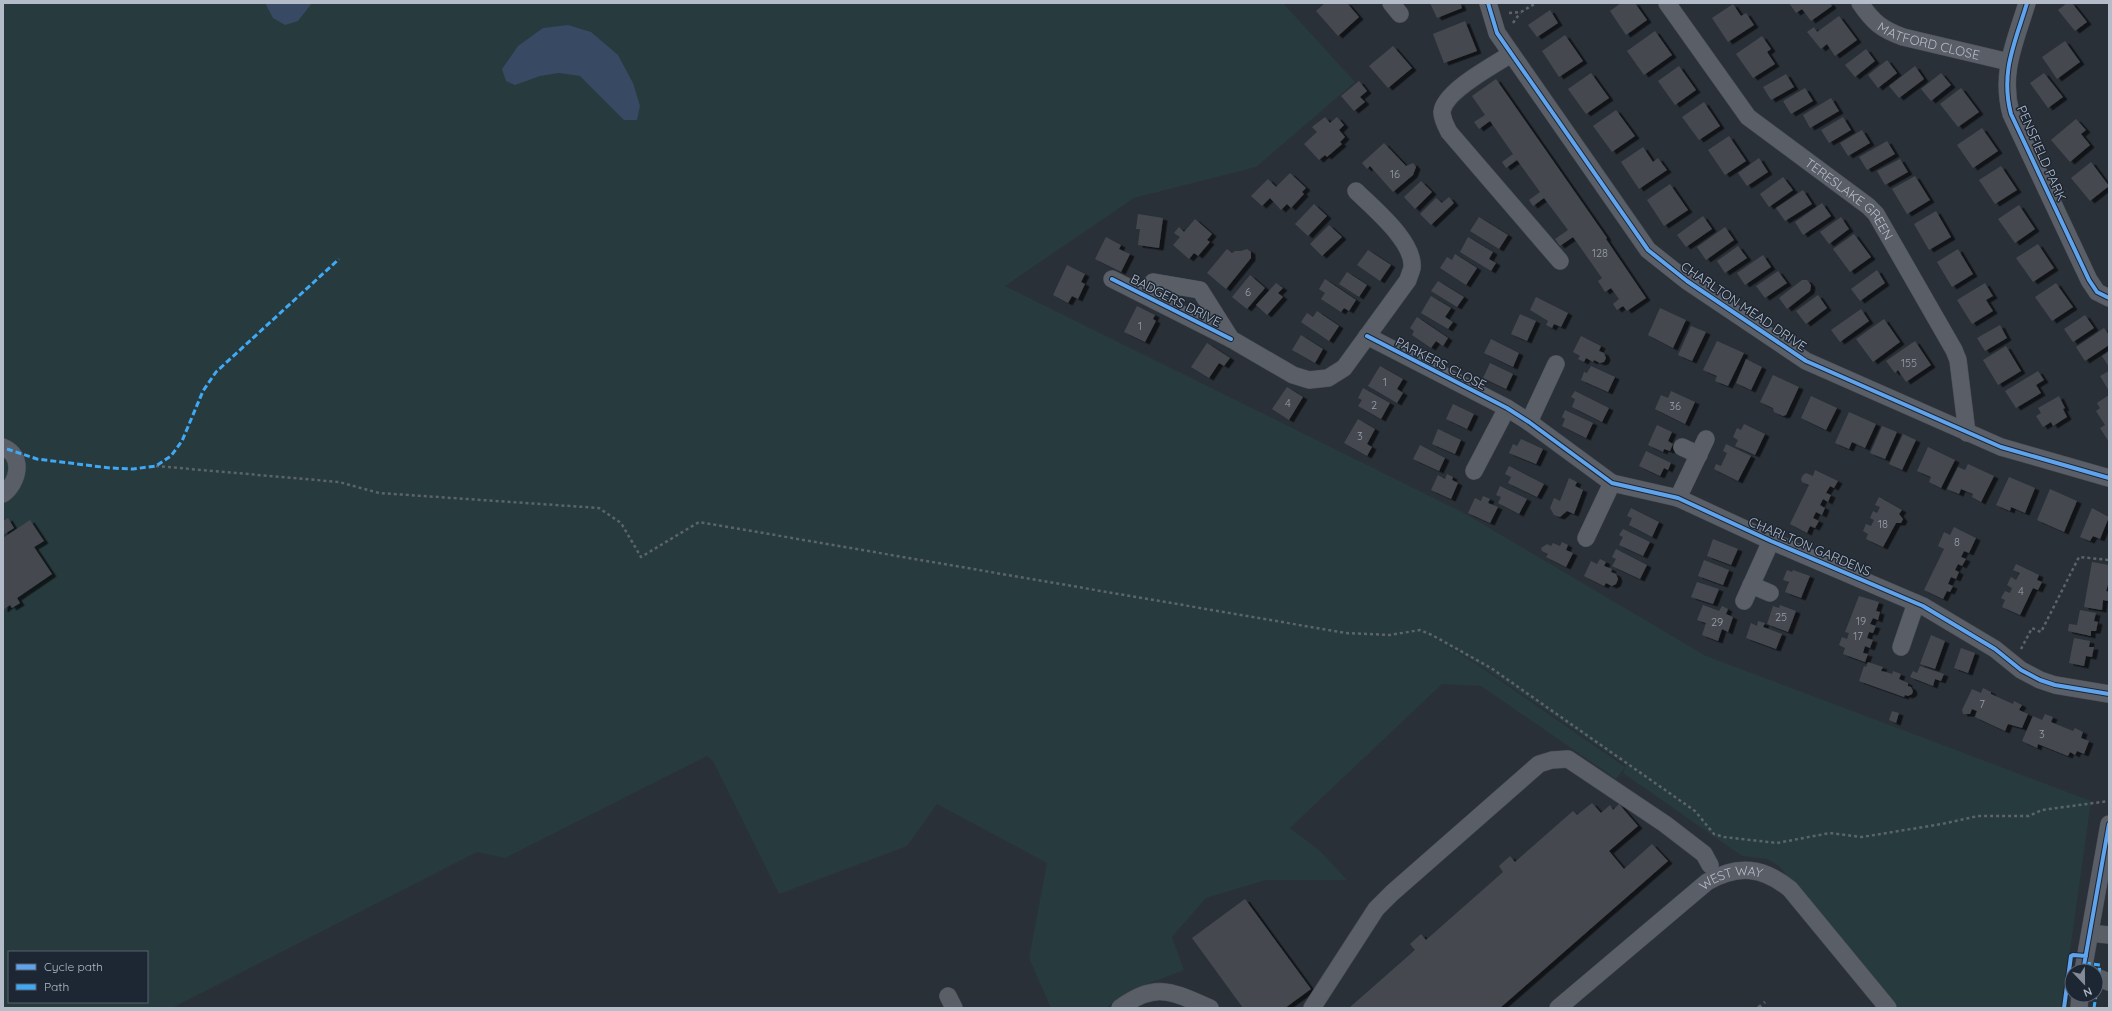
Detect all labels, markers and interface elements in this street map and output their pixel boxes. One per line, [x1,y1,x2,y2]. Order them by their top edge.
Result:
street label: MATFORD CLOSE [1875,18,1981,63]
street label: PENSFIELD PARK [2014,103,2070,203]
street label: TERESLAKE GREEN [1802,154,1897,243]
house number: 16 [1390,167,1400,181]
house number: 128 [1592,246,1608,260]
street label: CHARLTON MEAD DRIVE [1678,258,1810,354]
street label: BADGERS DRIVE [1128,270,1224,330]
house number: 6 [1245,285,1251,299]
house number: 1 [1138,319,1142,333]
street label: PARKERS CLOSE [1393,333,1489,393]
house number: 155 [1901,356,1917,370]
house number: 1 [1383,375,1387,389]
house number: 4 [1285,396,1291,410]
house number: 2 [1371,398,1377,412]
house number: 36 [1669,399,1681,413]
house number: 3 [1357,429,1363,443]
street label: CHARLTON GARDENS [1746,513,1874,579]
house number: 18 [1878,517,1888,531]
house number: 8 [1954,535,1960,549]
house number: 4 [2018,584,2024,598]
house number: 25 [1775,610,1787,624]
house number: 19 [1856,614,1866,628]
house number: 29 [1711,615,1723,629]
house number: 17 [1853,629,1863,643]
house number: 7 [1979,697,1985,711]
house number: 3 [2039,727,2045,741]
street label: WEST WAY [1696,862,1765,893]
legend [8,951,148,1003]
text: Cycle path [44,959,103,974]
north arrow [2064,963,2104,1003]
text: Path [44,979,69,994]
text: N [2081,984,2094,1000]

